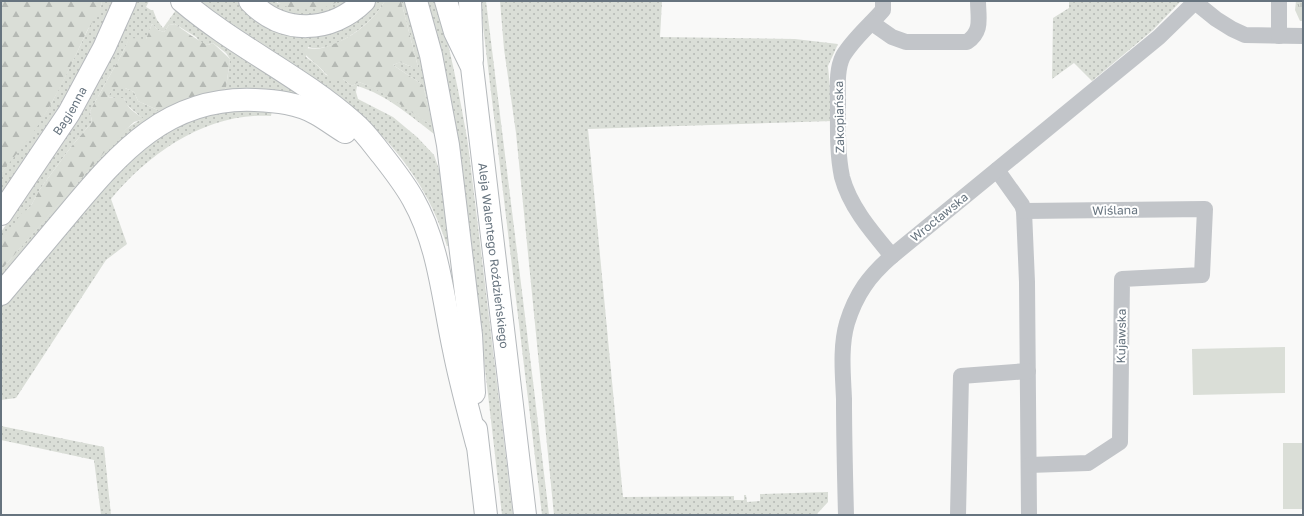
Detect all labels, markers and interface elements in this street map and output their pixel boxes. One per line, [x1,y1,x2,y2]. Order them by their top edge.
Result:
street label: Zakopiańska [831,81,847,153]
street label: Bagienna [49,84,89,138]
street label: Aleja Walentego Roździeńskiego [476,162,513,349]
street label: Wrocławska [907,189,971,245]
street label: Wiślana [1092,202,1138,218]
street label: Kujawska [1113,309,1129,363]

